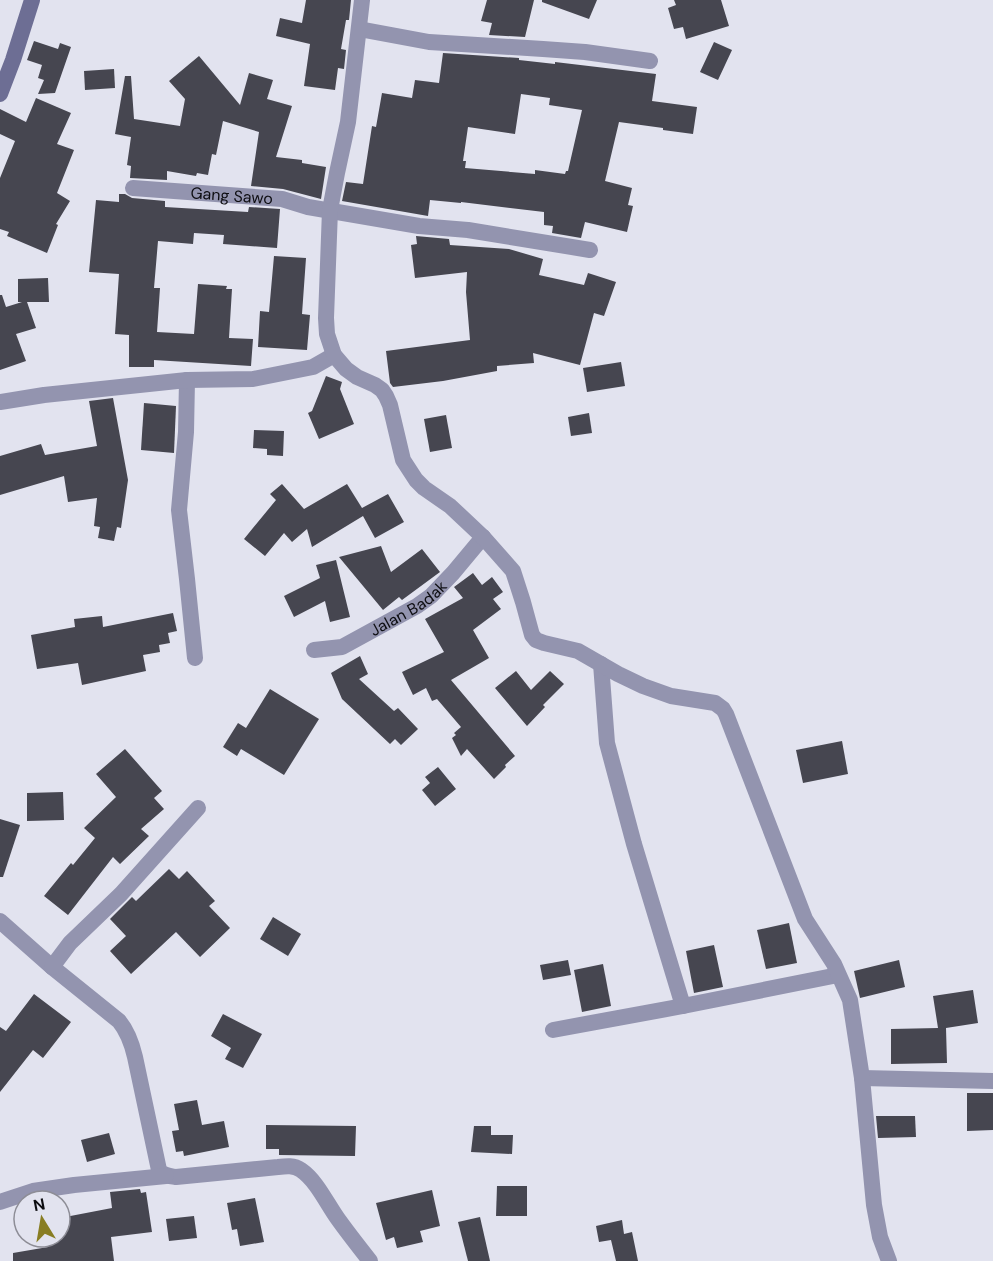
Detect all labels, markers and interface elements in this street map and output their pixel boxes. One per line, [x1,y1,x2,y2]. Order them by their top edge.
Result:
street label: Gang Sawo [190,182,274,209]
street label: Jalan Badak [366,576,451,641]
north arrow [12,1189,72,1249]
text: N [32,1193,47,1216]

